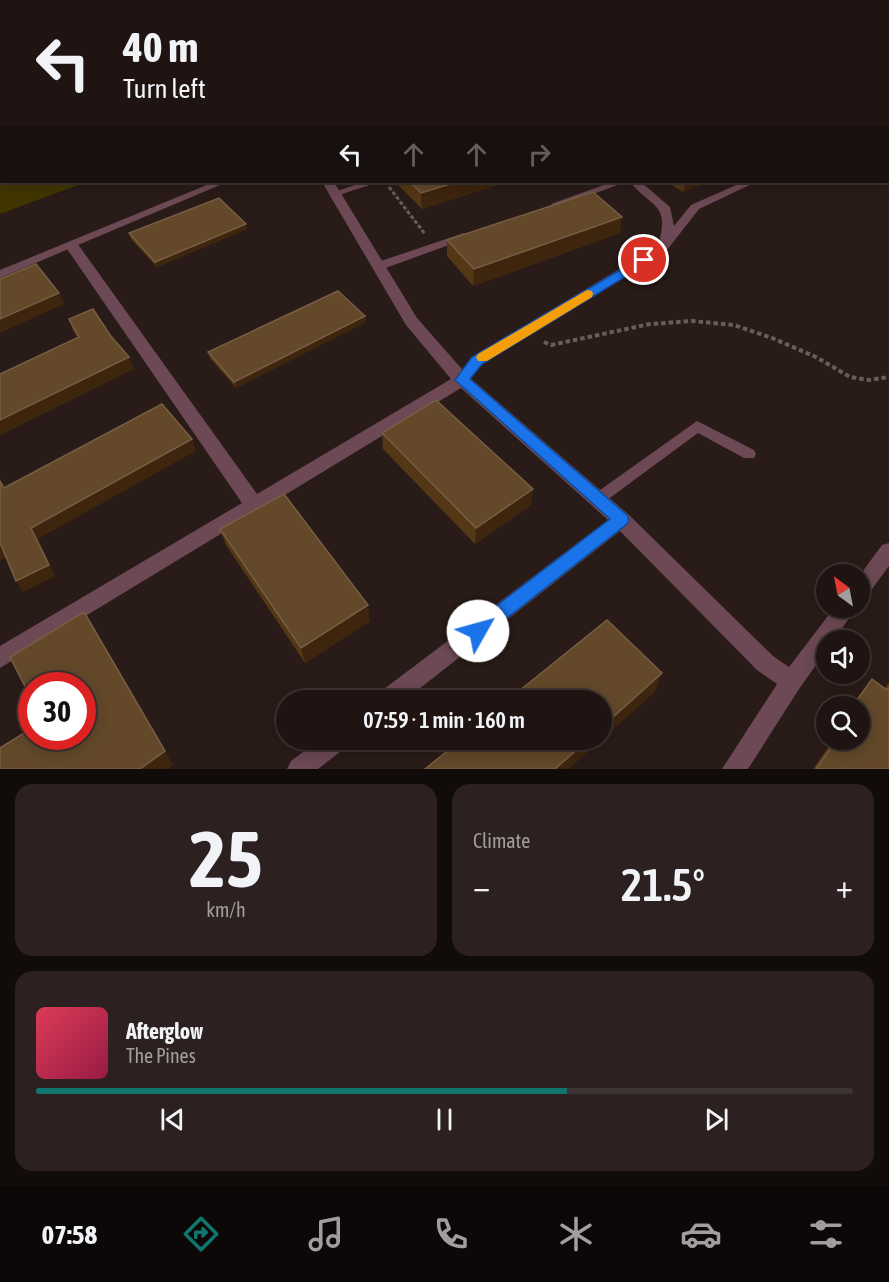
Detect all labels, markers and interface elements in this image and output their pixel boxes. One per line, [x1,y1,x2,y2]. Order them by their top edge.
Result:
text: 40 m [123,23,198,71]
icon: left [24,24,102,102]
text: Turn left [123,73,206,104]
icon: left [334,138,367,171]
icon: ahead [397,138,430,171]
icon: ahead [460,138,493,171]
icon: right [523,138,556,171]
pin [618,234,669,285]
icon: arrive [627,243,660,276]
north arrow [816,564,870,618]
map controls [816,564,870,750]
position arrow [446,599,510,663]
button: sound [816,630,870,684]
speed limit sign: 30 [18,672,96,750]
button: search [816,696,870,750]
text: 07:59 · 1 min · 160 m [363,707,525,733]
text: 25 [189,814,263,904]
text: Climate [473,829,530,852]
text: 21.5° [621,859,705,911]
text: − [473,867,490,905]
text: + [836,867,853,905]
text: km/h [206,898,246,921]
text: Afterglow [126,1018,203,1044]
text: The Pines [126,1044,196,1067]
icon: previous [156,1103,189,1136]
icon: pause [428,1103,461,1136]
icon: next [700,1103,733,1136]
icon: directions [180,1213,222,1255]
icon: music [305,1213,347,1255]
icon: phone [430,1213,472,1255]
icon: climate [555,1213,597,1255]
icon: car [680,1213,722,1255]
icon: filters [805,1213,847,1255]
text: 07:58 [42,1219,97,1250]

